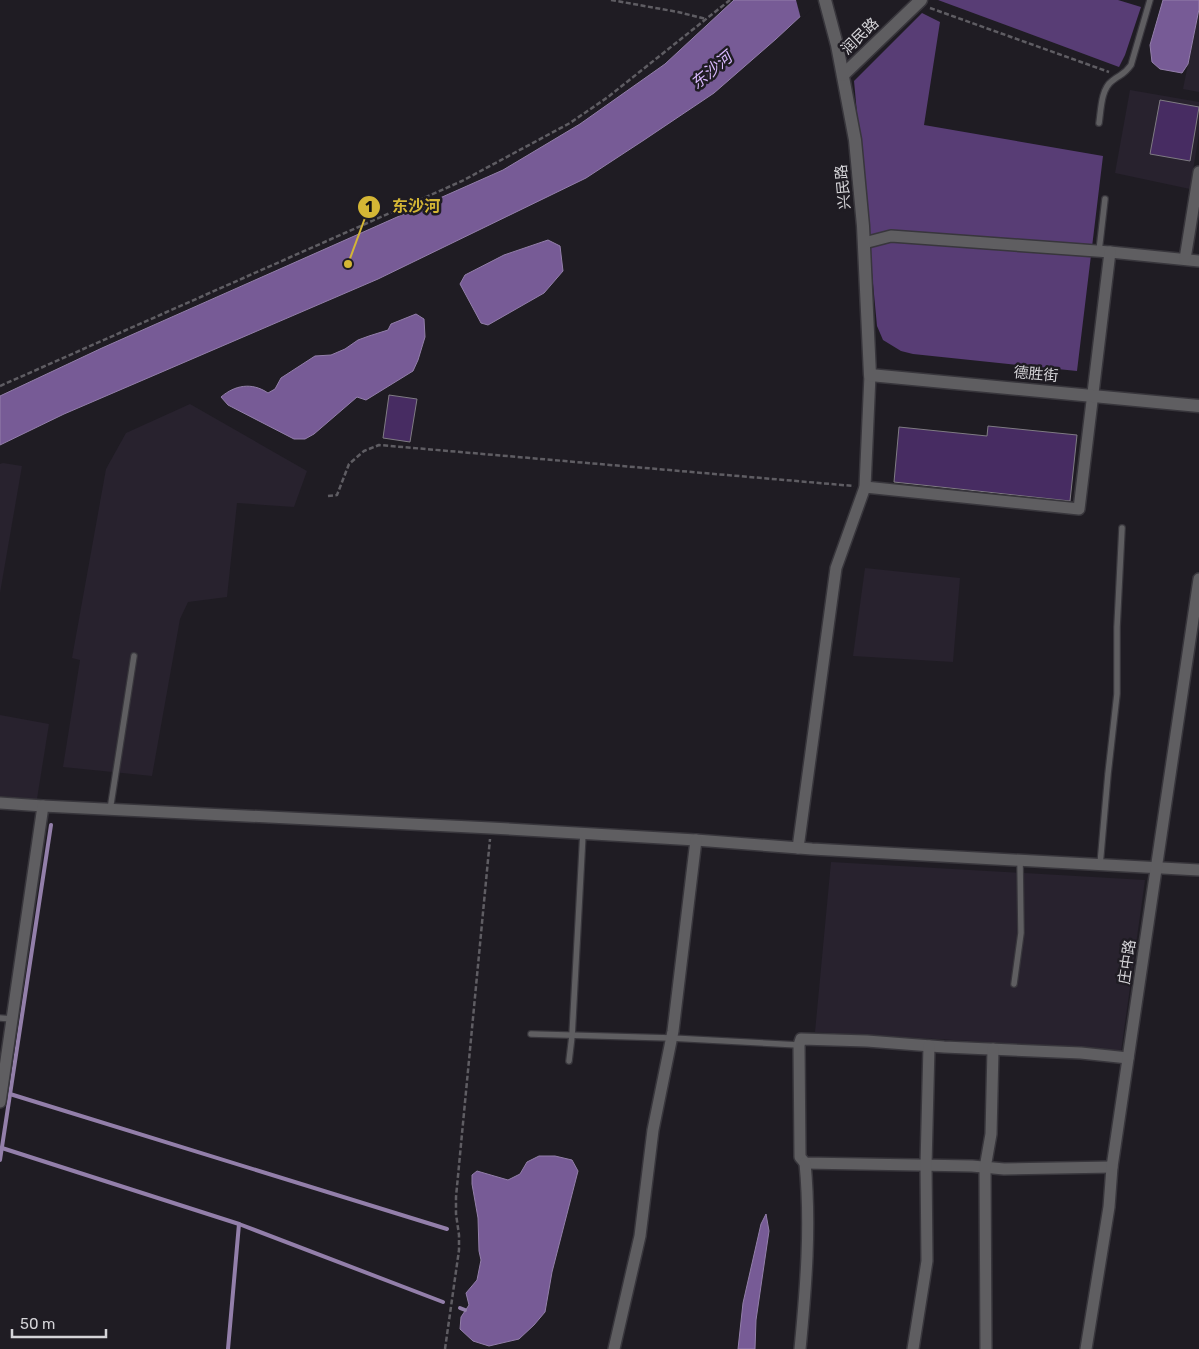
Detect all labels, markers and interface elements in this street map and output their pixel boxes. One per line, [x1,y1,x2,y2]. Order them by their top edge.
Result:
street label: 润民路 [838,14,882,58]
water label: 东沙河 [687,46,738,93]
street label: 兴民路 [832,164,854,210]
callout: 东沙河 [357,191,450,222]
text: 东沙河 [392,197,440,216]
text: 1 [365,198,373,216]
street label: 德胜街 [1013,363,1059,385]
street label: 庄中路 [1115,938,1139,986]
scale bar [12,1306,106,1338]
text: 50 m [20,1315,55,1333]

